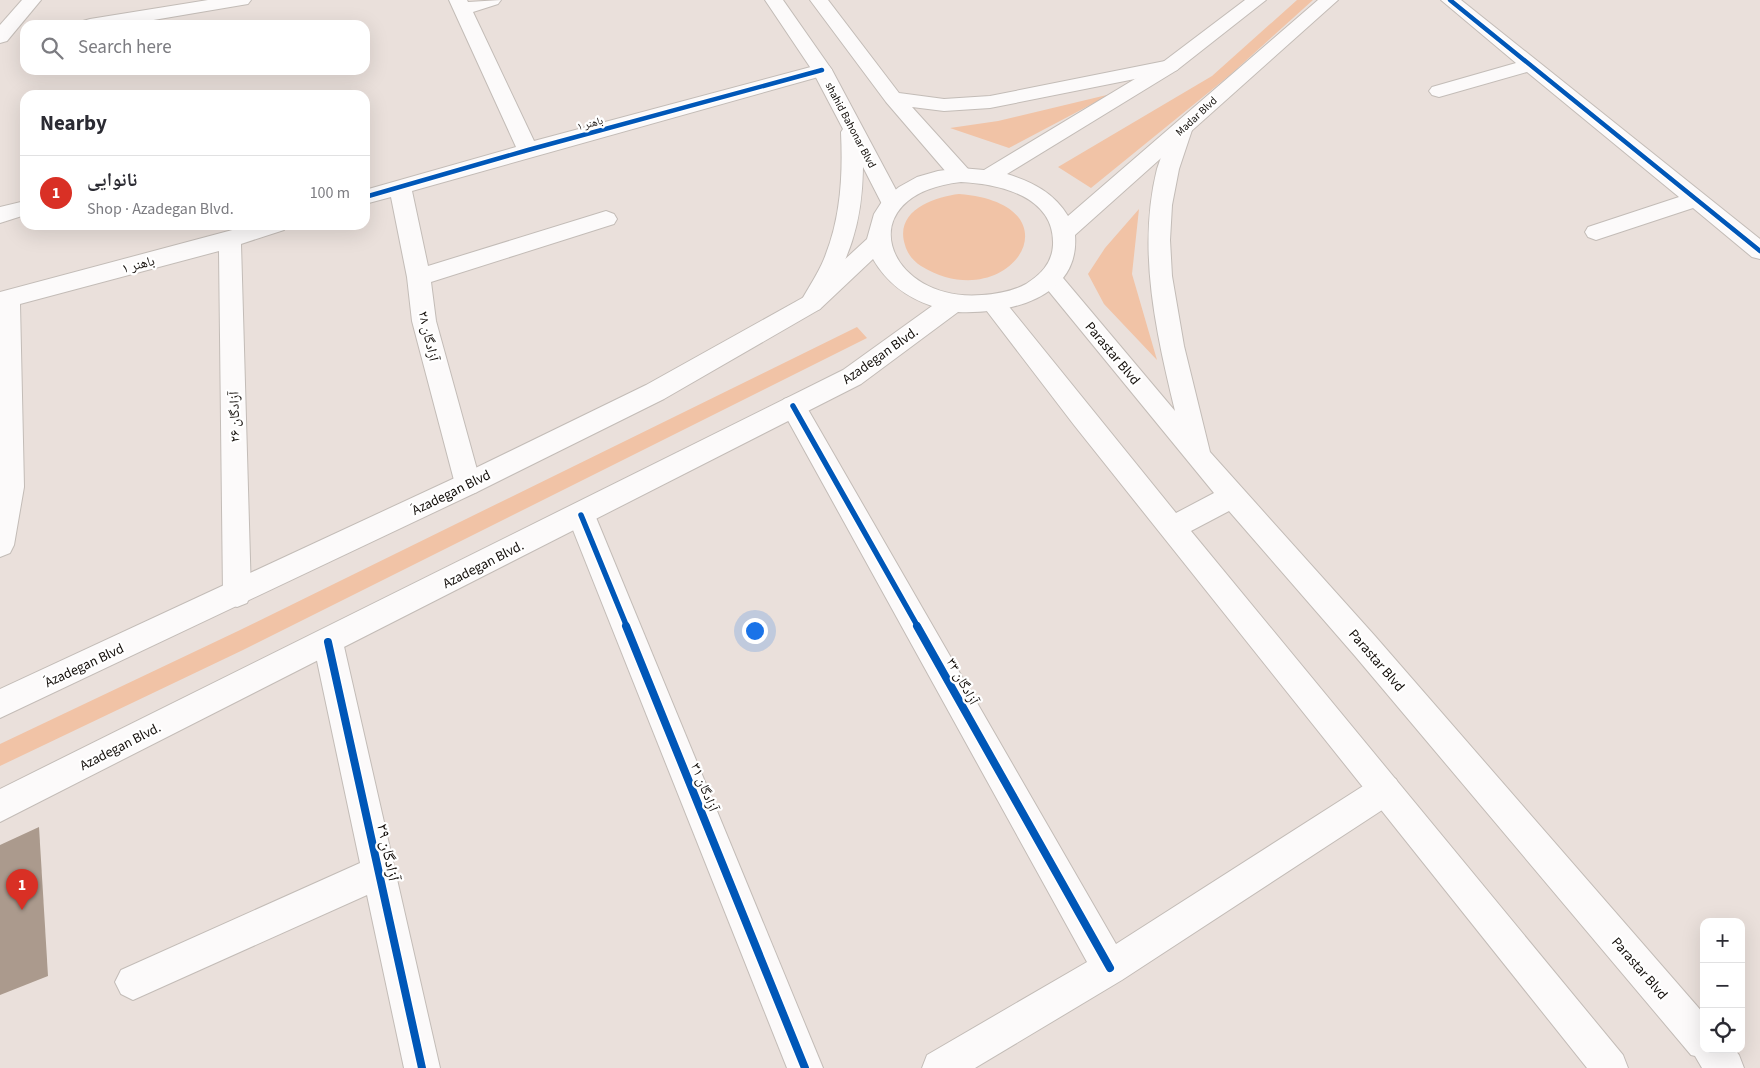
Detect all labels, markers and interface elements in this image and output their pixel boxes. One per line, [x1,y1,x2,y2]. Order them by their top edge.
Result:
search box [20,20,370,75]
icon: search [38,34,66,62]
text: Search here [78,34,172,61]
street label: shahid Bahonar Blvd [822,80,880,171]
street label: Madar Blvd [1172,93,1220,139]
text: Nearby [40,108,107,138]
street label: باهنر ۱ [576,113,605,134]
text: نانوایی [87,167,137,194]
text: 1 [52,182,60,204]
text: 100 m [310,182,350,204]
text: Shop · Azadegan Blvd. [87,198,234,220]
street label: باهنر ۱ [120,251,157,279]
street label: آزادگان ۲۸ [413,309,444,364]
street label: Parastar Blvd [1080,318,1145,389]
street label: Azadegan Blvd. [838,322,923,389]
street label: آزادگان ۲۶ [225,391,245,443]
street label: َAzadegan Blvd [409,465,494,521]
street label: Azadegan Blvd. [439,536,528,594]
your location [742,618,768,644]
street label: Parastar Blvd [1344,625,1409,696]
street label: َAzadegan Blvd [42,639,127,693]
street label: آزادگان ۳۳ [941,654,983,709]
street label: Azadegan Blvd. [76,718,165,776]
street label: آزادگان ۳۱ [685,760,723,815]
street label: آزادگان ۲۹ [371,822,405,884]
pin: 1 [6,869,38,910]
map controls [1700,918,1745,1053]
button: + [1700,918,1745,963]
street label: Parastar Blvd [1607,933,1672,1004]
button: − [1700,963,1745,1008]
button: locate [1700,1008,1745,1053]

